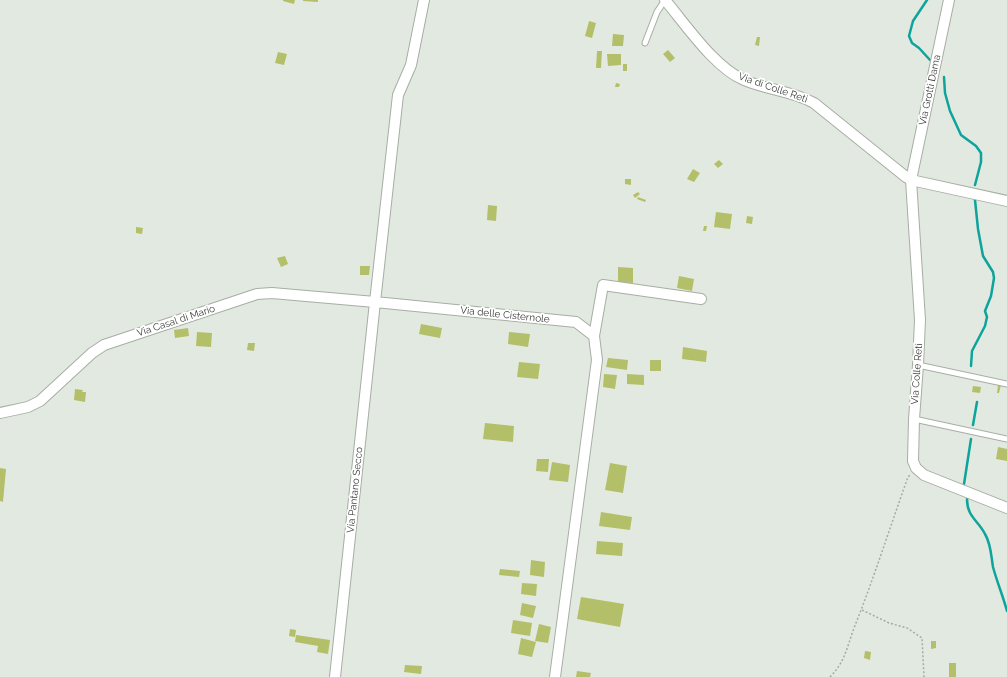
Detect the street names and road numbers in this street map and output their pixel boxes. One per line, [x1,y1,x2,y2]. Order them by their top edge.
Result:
street label: Via Grotti Dama [917,54,943,126]
street label: Via di Colle Reti [737,71,809,105]
street label: Via Casal di Mario [135,303,217,339]
street label: Via delle Cisternole [460,304,550,326]
street label: Via Colle Reti [909,343,925,405]
street label: Via Pantano Secco [345,446,365,534]

